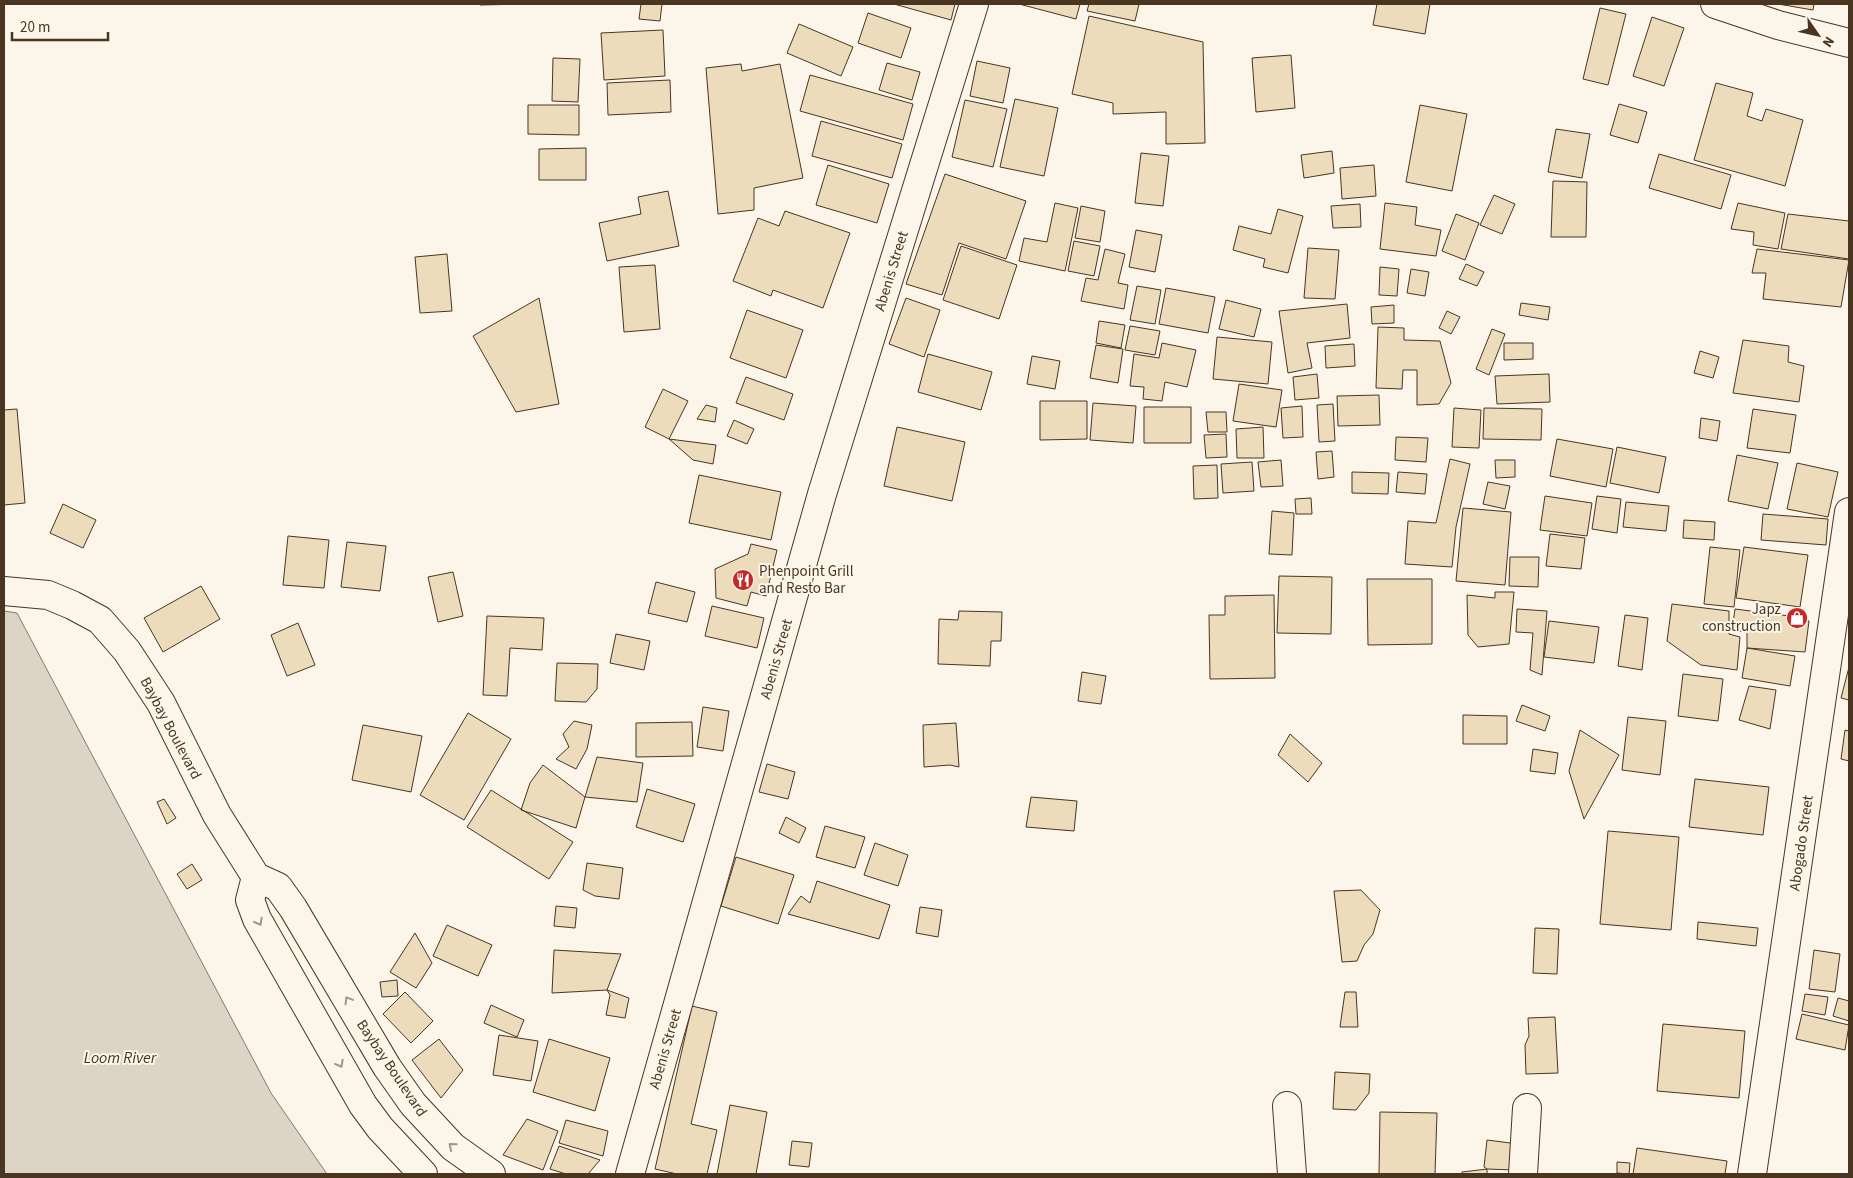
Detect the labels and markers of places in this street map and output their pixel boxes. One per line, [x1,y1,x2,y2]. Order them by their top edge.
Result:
place label: Phenpoint Grill and Resto Bar [759,561,854,599]
restaurant icon: Phenpoint Grill and Resto Bar [731,568,755,592]
place label: Japz construction [1702,599,1781,637]
shop icon: Japz construction [1785,606,1809,630]

